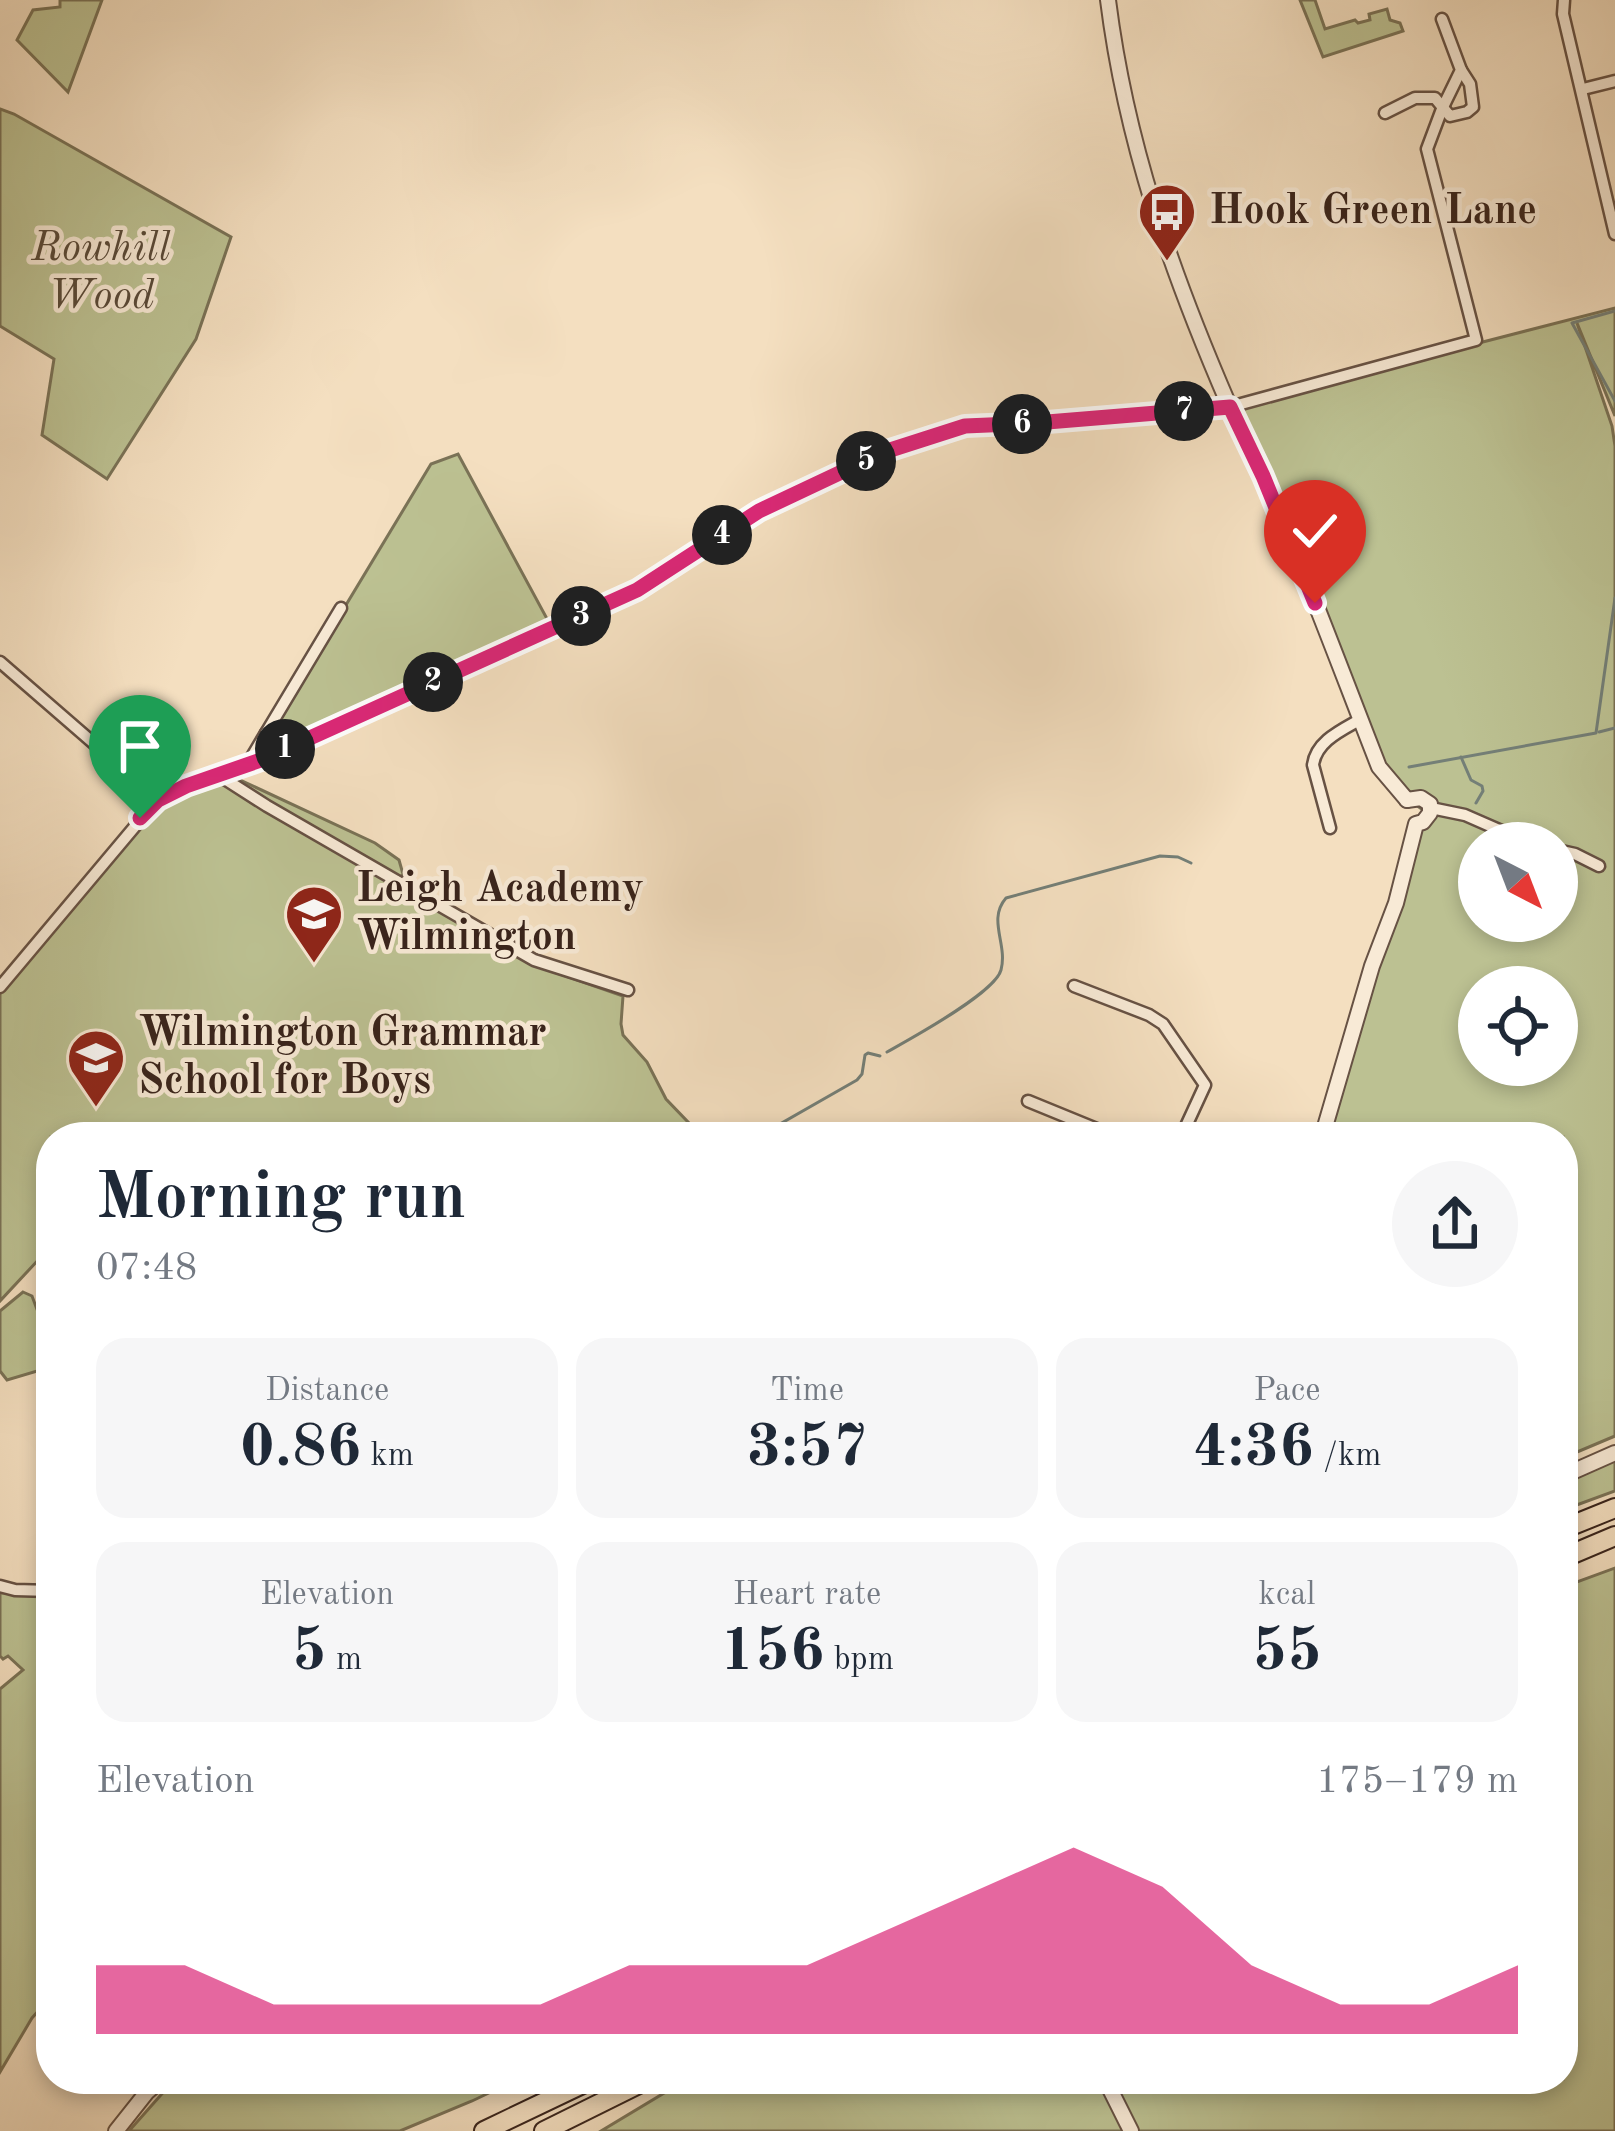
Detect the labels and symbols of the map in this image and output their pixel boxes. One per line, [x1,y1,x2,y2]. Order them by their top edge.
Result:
bus stop icon: Hook Green Lane [1136,181,1198,263]
place label: Hook Green Lane [1209,191,1537,233]
park label: Rowhill Wood [30,228,171,318]
pin: 7 [1154,381,1214,441]
pin: 6 [992,394,1052,454]
pin: 5 [836,431,896,491]
pin [1264,480,1366,603]
pin: 4 [692,505,752,565]
pin: 3 [551,586,611,646]
pin: 2 [403,652,463,712]
pin [89,695,191,818]
pin: 1 [255,719,315,779]
north arrow [1458,822,1578,942]
place label: Leigh Academy Wilmington [356,869,644,959]
school or university icon: Leigh Academy Wilmington [283,883,345,965]
place label: Wilmington Grammar School for Boys [138,1013,547,1103]
school or university icon: Wilmington Grammar School for Boys [65,1027,127,1109]

